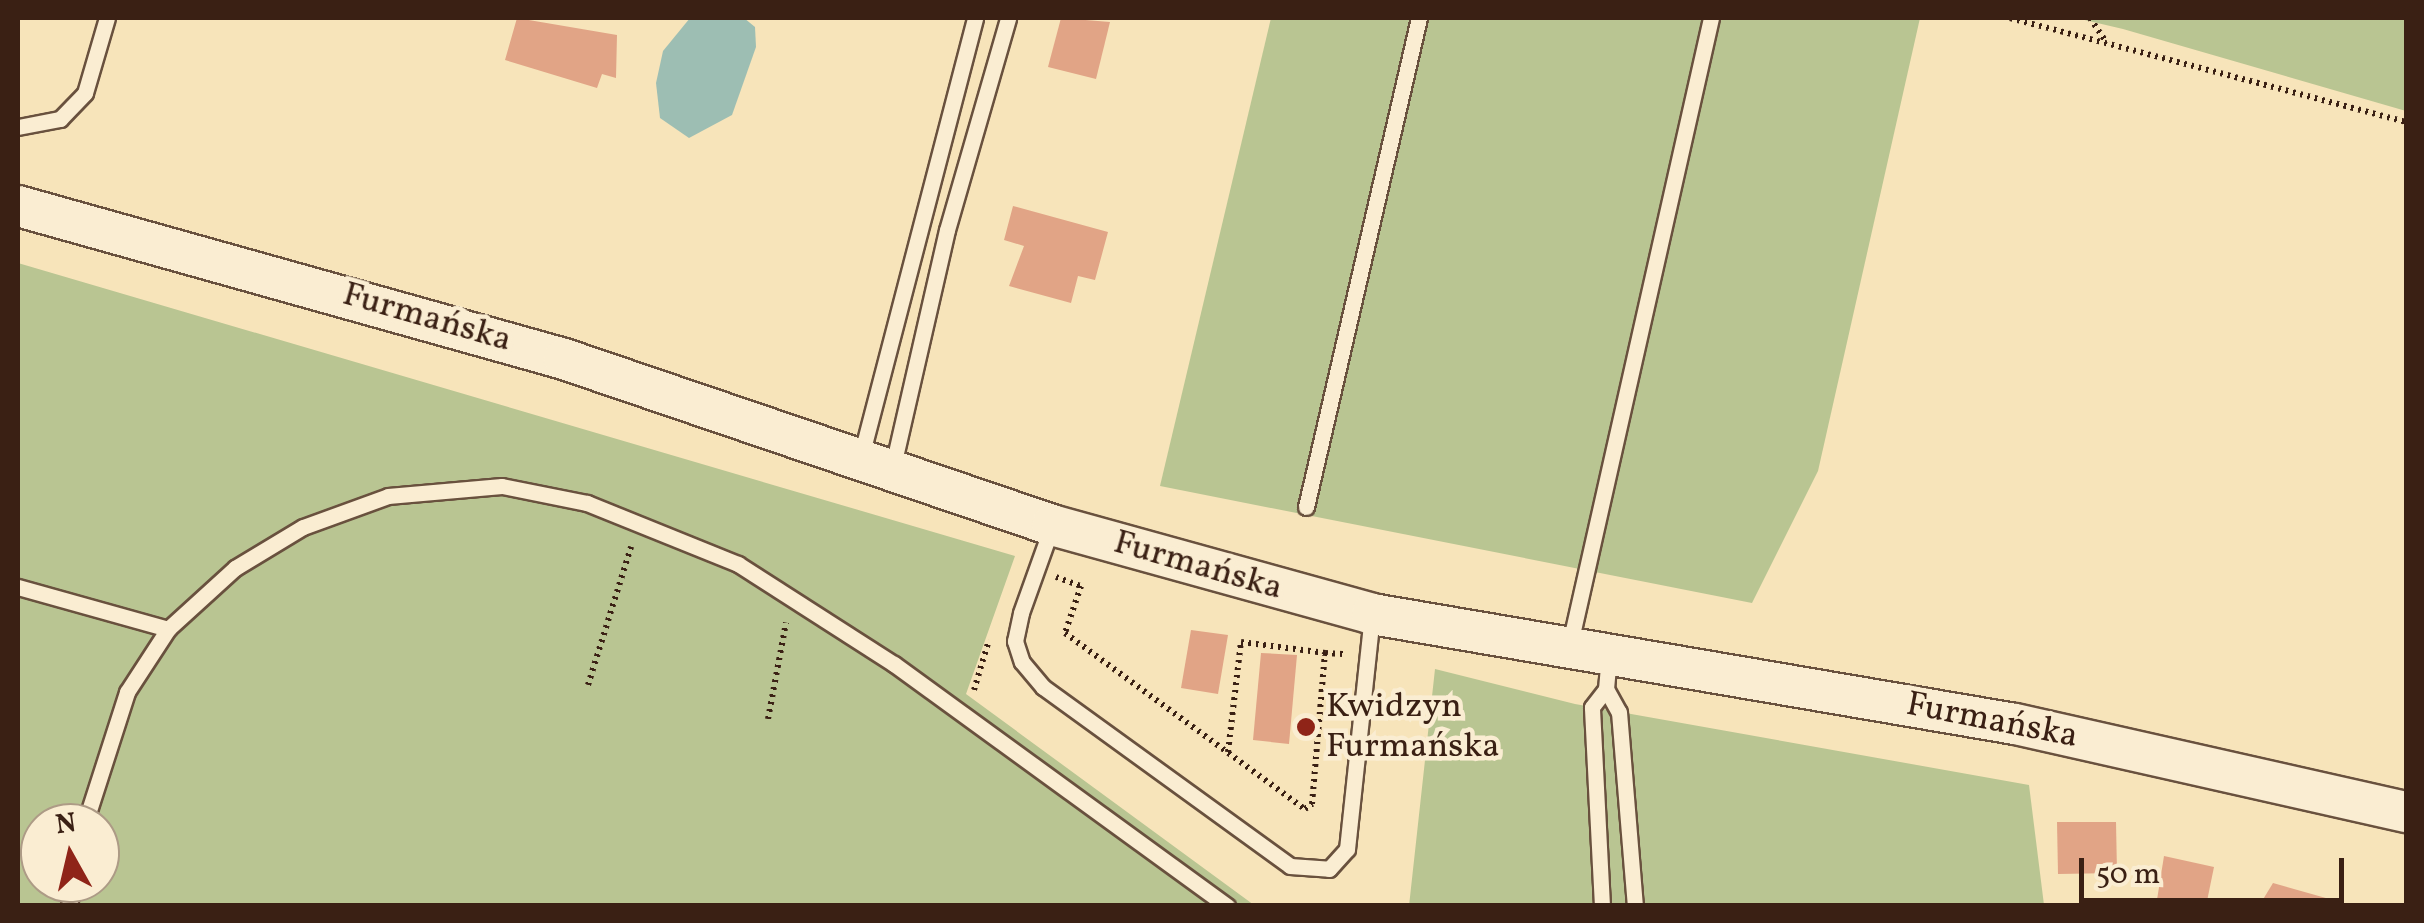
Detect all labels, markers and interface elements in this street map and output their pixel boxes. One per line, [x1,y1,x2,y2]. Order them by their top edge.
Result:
street label: Furmańska [338,274,516,362]
street label: Furmańska [1109,522,1287,610]
street label: Furmańska [1903,684,2081,758]
place label: Kwidzyn Furmańska [1326,686,1500,768]
marker: Kwidzyn Furmańska [1295,716,1317,738]
north arrow [20,803,120,903]
text: N [53,804,79,846]
scale bar [2084,838,2349,900]
text: 50 m [2096,854,2160,896]

